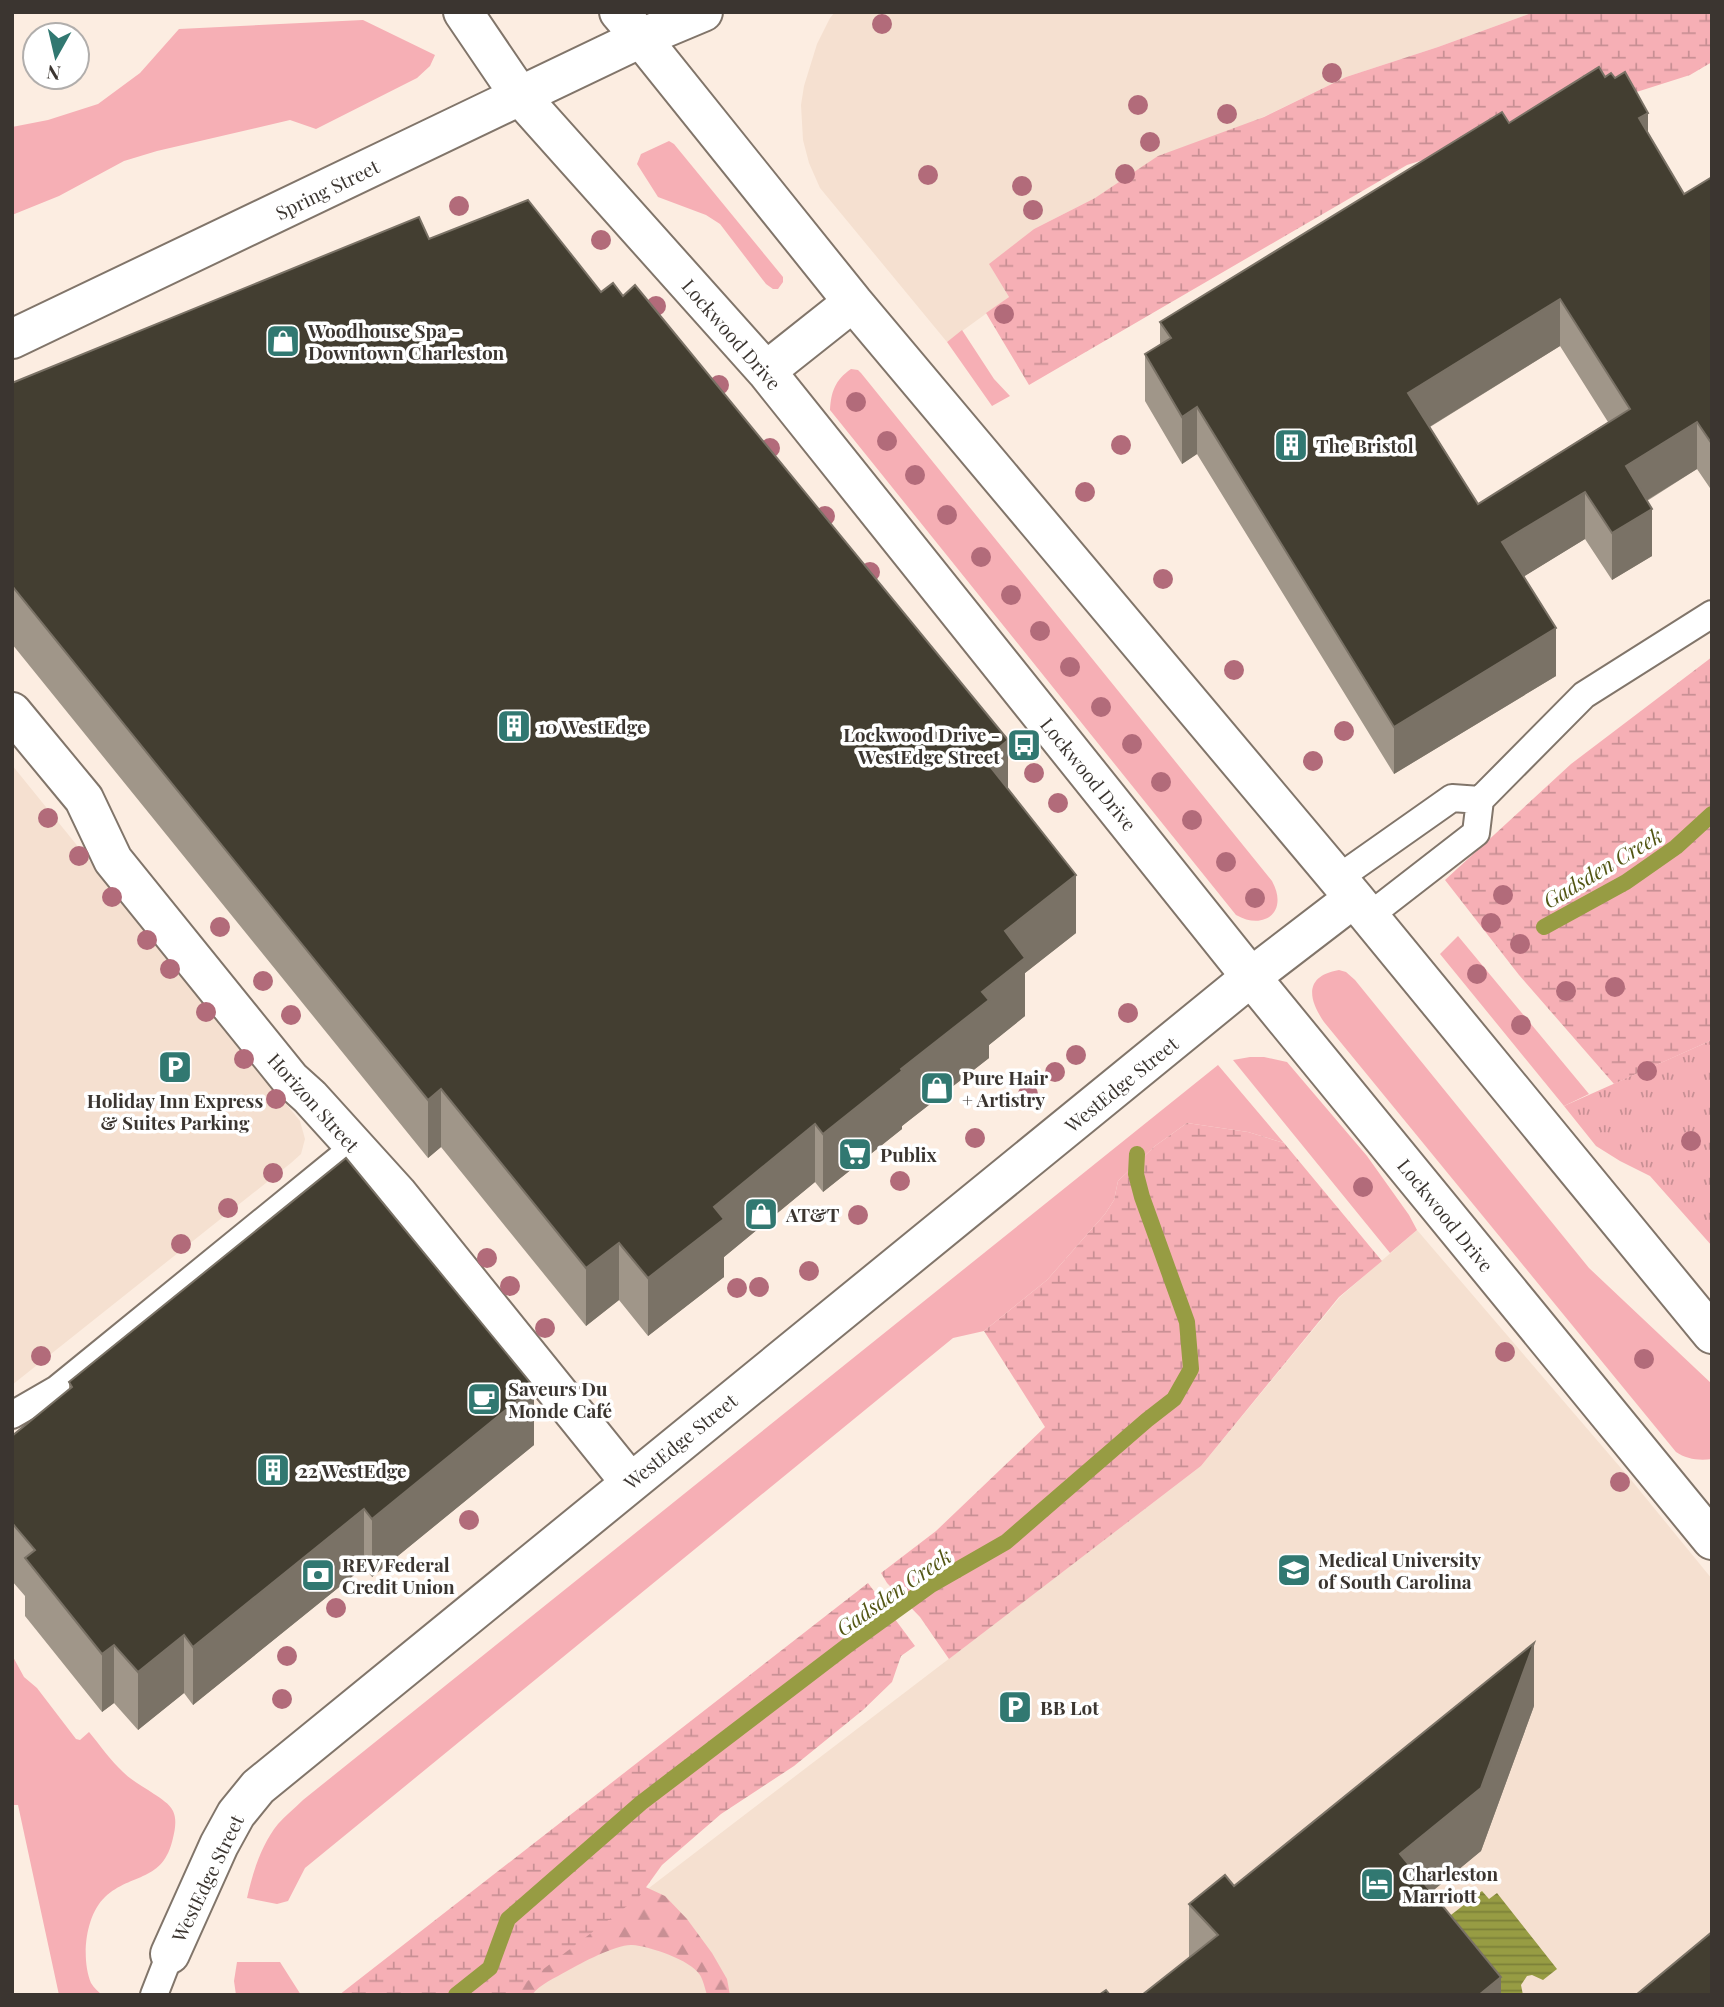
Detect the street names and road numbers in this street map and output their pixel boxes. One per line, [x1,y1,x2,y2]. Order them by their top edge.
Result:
street label: Spring Street [271,153,383,225]
street label: Lockwood Drive [677,273,787,395]
street label: Lockwood Drive [1035,712,1143,836]
street label: WestEdge Street [1058,1030,1183,1138]
street label: Horizon Street [263,1047,366,1157]
street label: Lockwood Drive [1392,1153,1500,1277]
street label: WestEdge Street [617,1387,742,1495]
street label: WestEdge Street [165,1810,249,1947]

